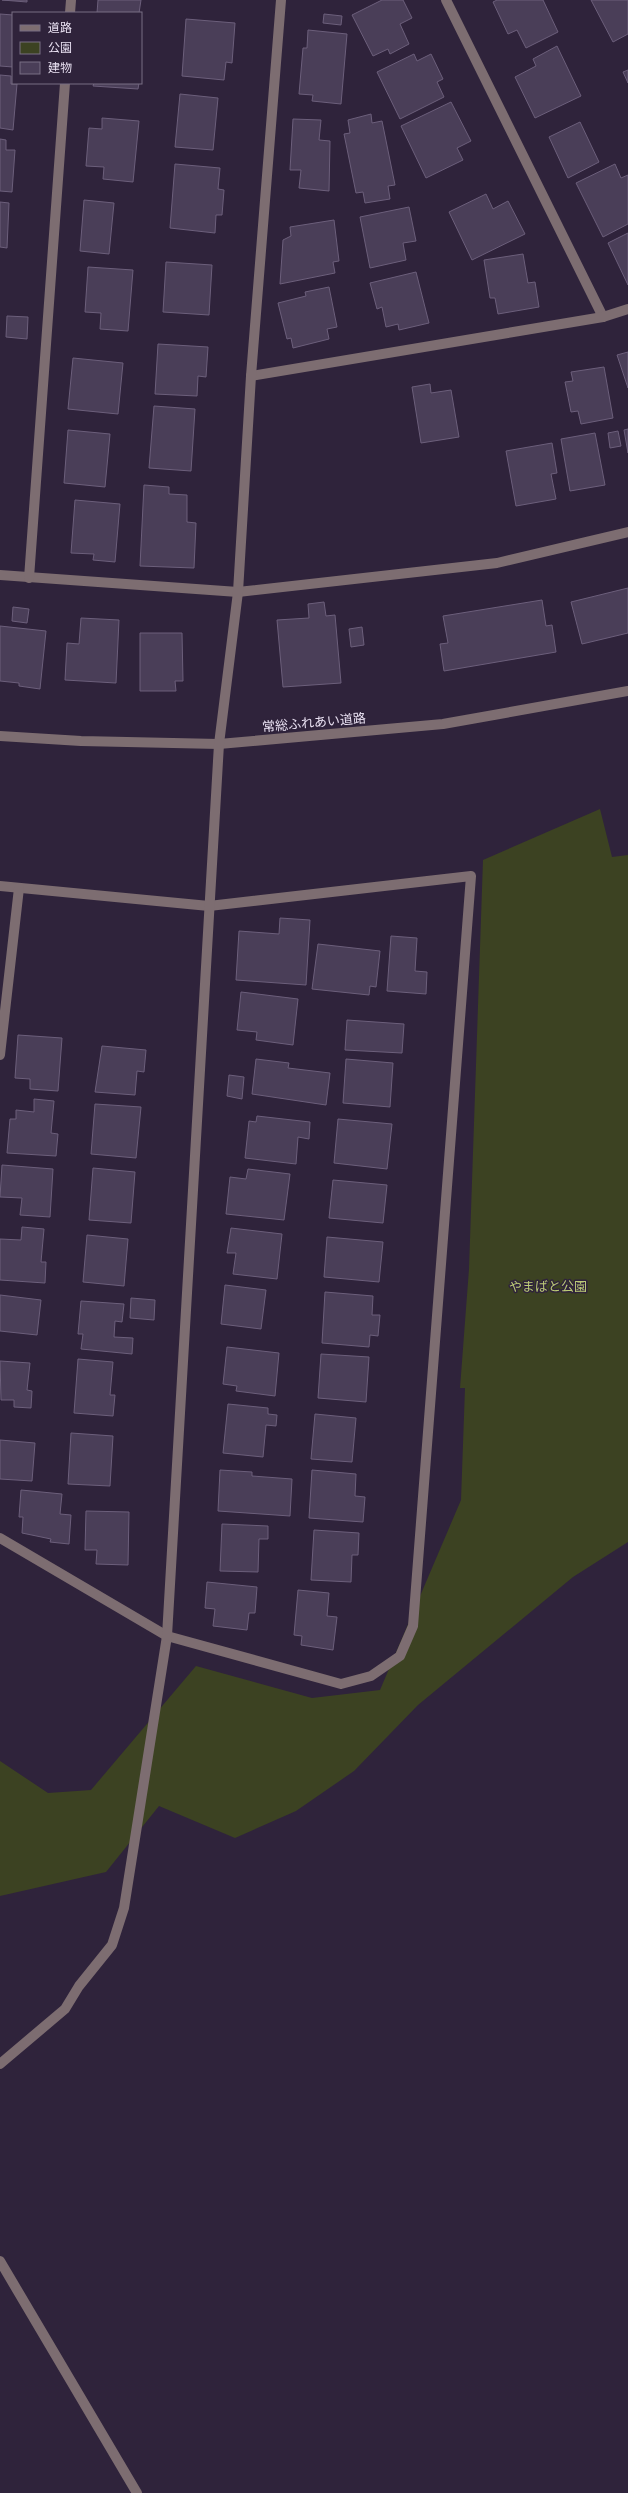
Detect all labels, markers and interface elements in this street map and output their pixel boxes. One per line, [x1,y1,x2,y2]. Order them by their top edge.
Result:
legend [12,12,142,84]
text: 道路 [48,21,72,36]
text: 公園 [48,41,72,56]
text: 建物 [48,61,72,76]
street label: 常総ふれあい道路 [261,710,367,736]
park label: やまばと公園 [509,1279,587,1295]

